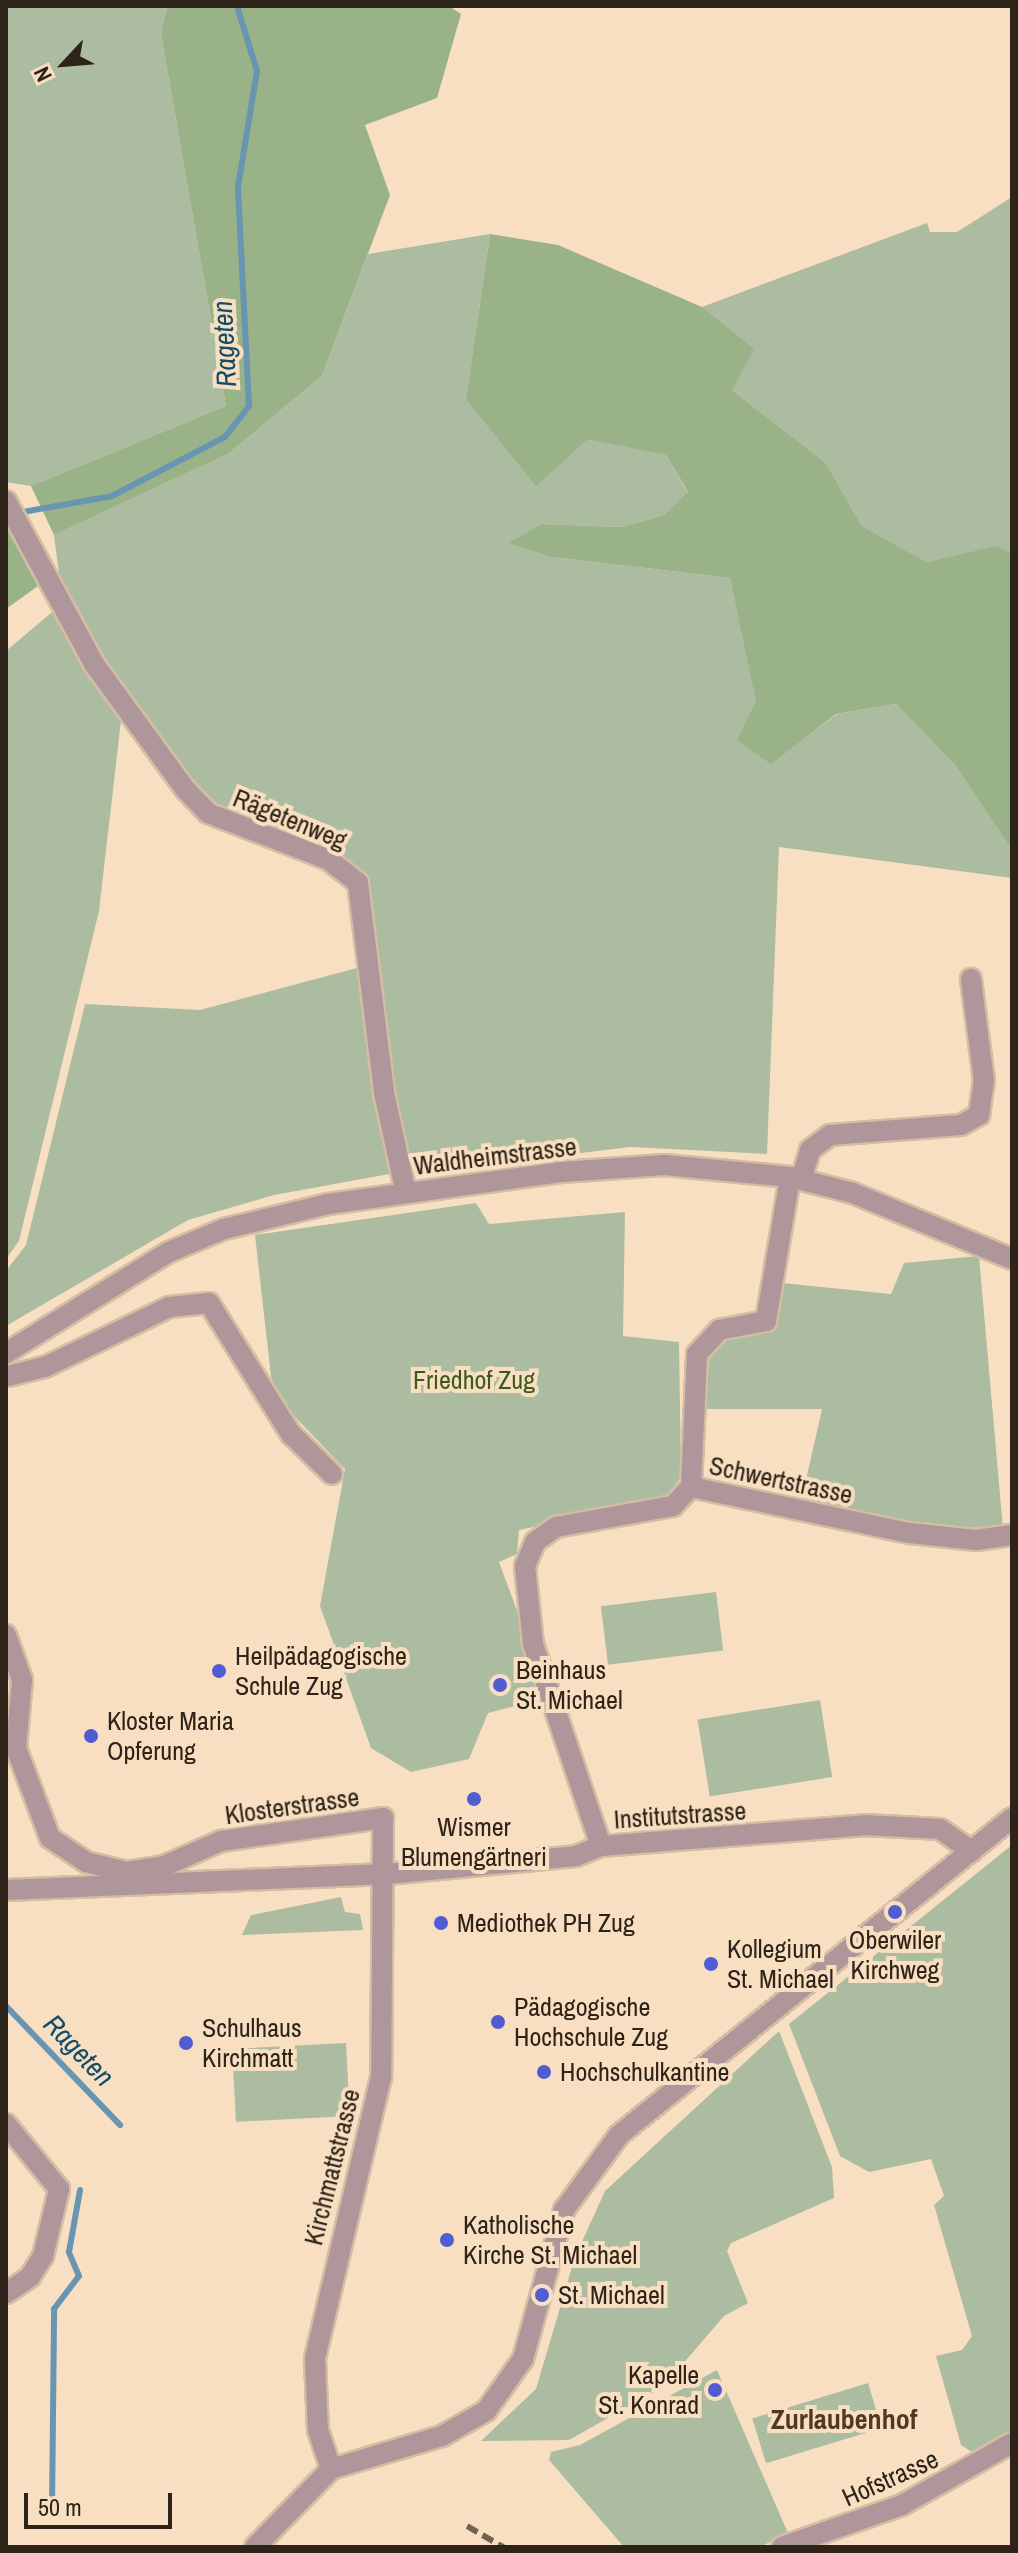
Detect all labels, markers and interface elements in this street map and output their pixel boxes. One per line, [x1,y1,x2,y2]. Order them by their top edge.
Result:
north arrow [24,24,104,104]
text: N [26,62,59,87]
water label: Rageten [205,300,243,388]
street label: Rägetenweg [229,782,351,856]
street label: Waldheimstrasse [412,1131,578,1181]
park label: Friedhof Zug [413,1364,535,1396]
street label: Schwertstrasse [706,1450,856,1510]
place label: Heilpädagogische Schule Zug [235,1640,407,1702]
place label: Beinhaus St. Michael [516,1654,623,1716]
marker: Heilpädagogische Schule Zug [210,1662,228,1680]
marker: Beinhaus St. Michael [491,1676,509,1694]
place label: Kloster Maria Opferung [107,1705,234,1766]
marker: Kloster Maria Opferung [82,1727,100,1745]
street label: Klosterstrasse [223,1781,361,1831]
marker: Wismer Blumengärtneri [465,1790,483,1808]
street label: Institutstrasse [613,1795,747,1835]
place label: Wismer Blumengärtneri [401,1811,547,1872]
marker: Oberwiler Kirchweg [886,1903,904,1921]
place label: Mediothek PH Zug [457,1907,635,1939]
marker: Mediothek PH Zug [432,1914,450,1932]
place label: Oberwiler Kirchweg [849,1924,941,1986]
place label: Kollegium St. Michael [727,1933,834,1994]
marker: Kollegium St. Michael [702,1955,720,1973]
place label: Pädagogische Hochschule Zug [514,1991,668,2052]
water label: Rageten [37,2007,121,2093]
place label: Schulhaus Kirchmatt [202,2012,302,2074]
marker: Pädagogische Hochschule Zug [489,2013,507,2031]
marker: Schulhaus Kirchmatt [177,2034,195,2052]
place label: Hochschulkantine [560,2056,729,2088]
marker: Hochschulkantine [535,2063,553,2081]
street label: Kirchmattstrasse [298,2086,366,2248]
place label: Katholische Kirche St. Michael [463,2209,637,2270]
marker: Katholische Kirche St. Michael [438,2231,456,2249]
place label: St. Michael [558,2279,665,2311]
marker: St. Michael [533,2286,551,2304]
place label: Kapelle St. Konrad [598,2359,699,2420]
marker: Kapelle St. Konrad [706,2381,724,2399]
district label: Zurlaubenhof [771,2402,917,2436]
street label: Hofstrasse [837,2443,943,2513]
scale bar [28,2477,176,2527]
text: 50 m [38,2491,82,2523]

